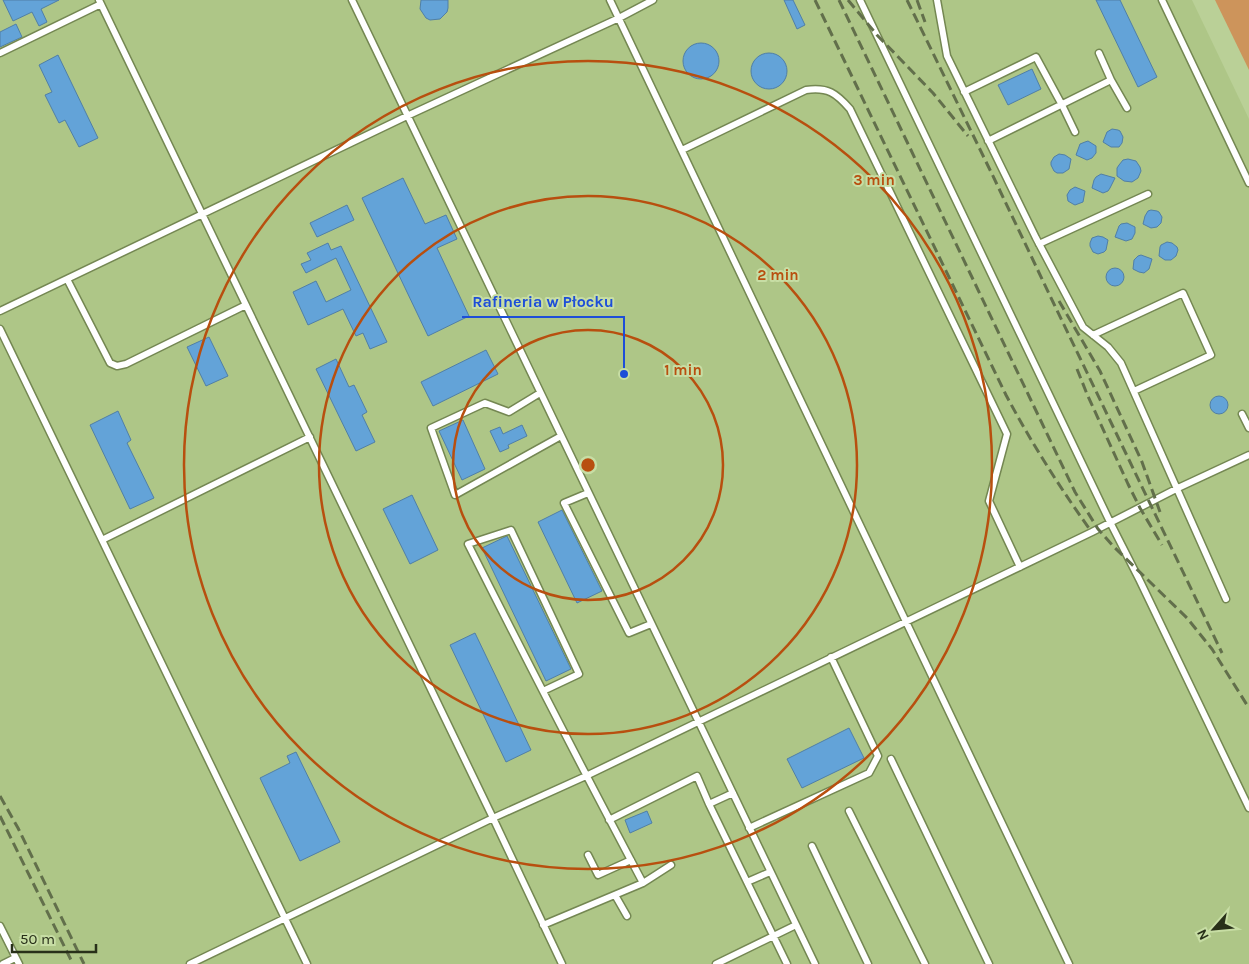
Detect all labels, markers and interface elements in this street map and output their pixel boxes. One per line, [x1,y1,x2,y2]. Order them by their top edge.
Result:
text: 3 min [853,171,895,189]
text: 2 min [757,266,799,284]
callout: Rafineria w Płocku [462,286,624,317]
text: Rafineria w Płocku [472,292,614,311]
text: 1 min [664,361,702,379]
centre of rings [579,456,597,474]
north arrow [1189,904,1239,954]
scale bar [12,922,96,954]
text: N [1193,926,1213,943]
text: 50 m [20,930,55,948]

